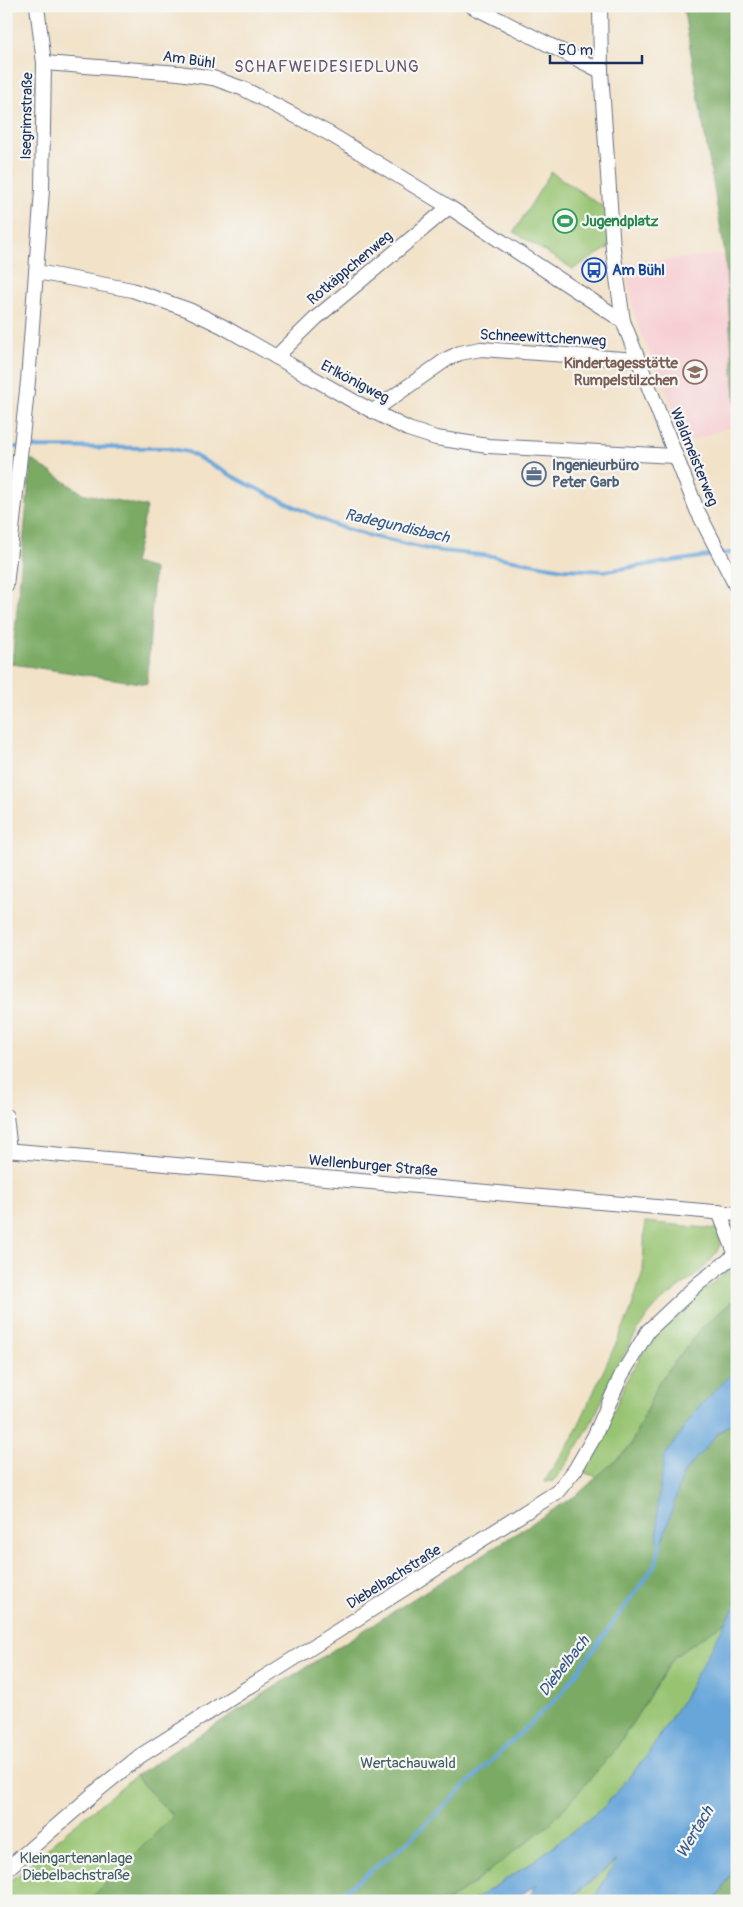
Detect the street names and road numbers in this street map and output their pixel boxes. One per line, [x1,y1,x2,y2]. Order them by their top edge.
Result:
street label: Am Bühl [161,47,217,73]
street label: Isegrimstraße [17,72,37,160]
street label: Rotkäppchenweg [303,227,397,309]
street label: Schneewittchenweg [479,325,607,351]
street label: Erlkönigweg [317,356,393,408]
street label: Waldmeisterweg [666,405,722,509]
street label: Wellenburger Straße [308,1151,439,1181]
street label: Diebelbachstraße [343,1540,445,1614]

